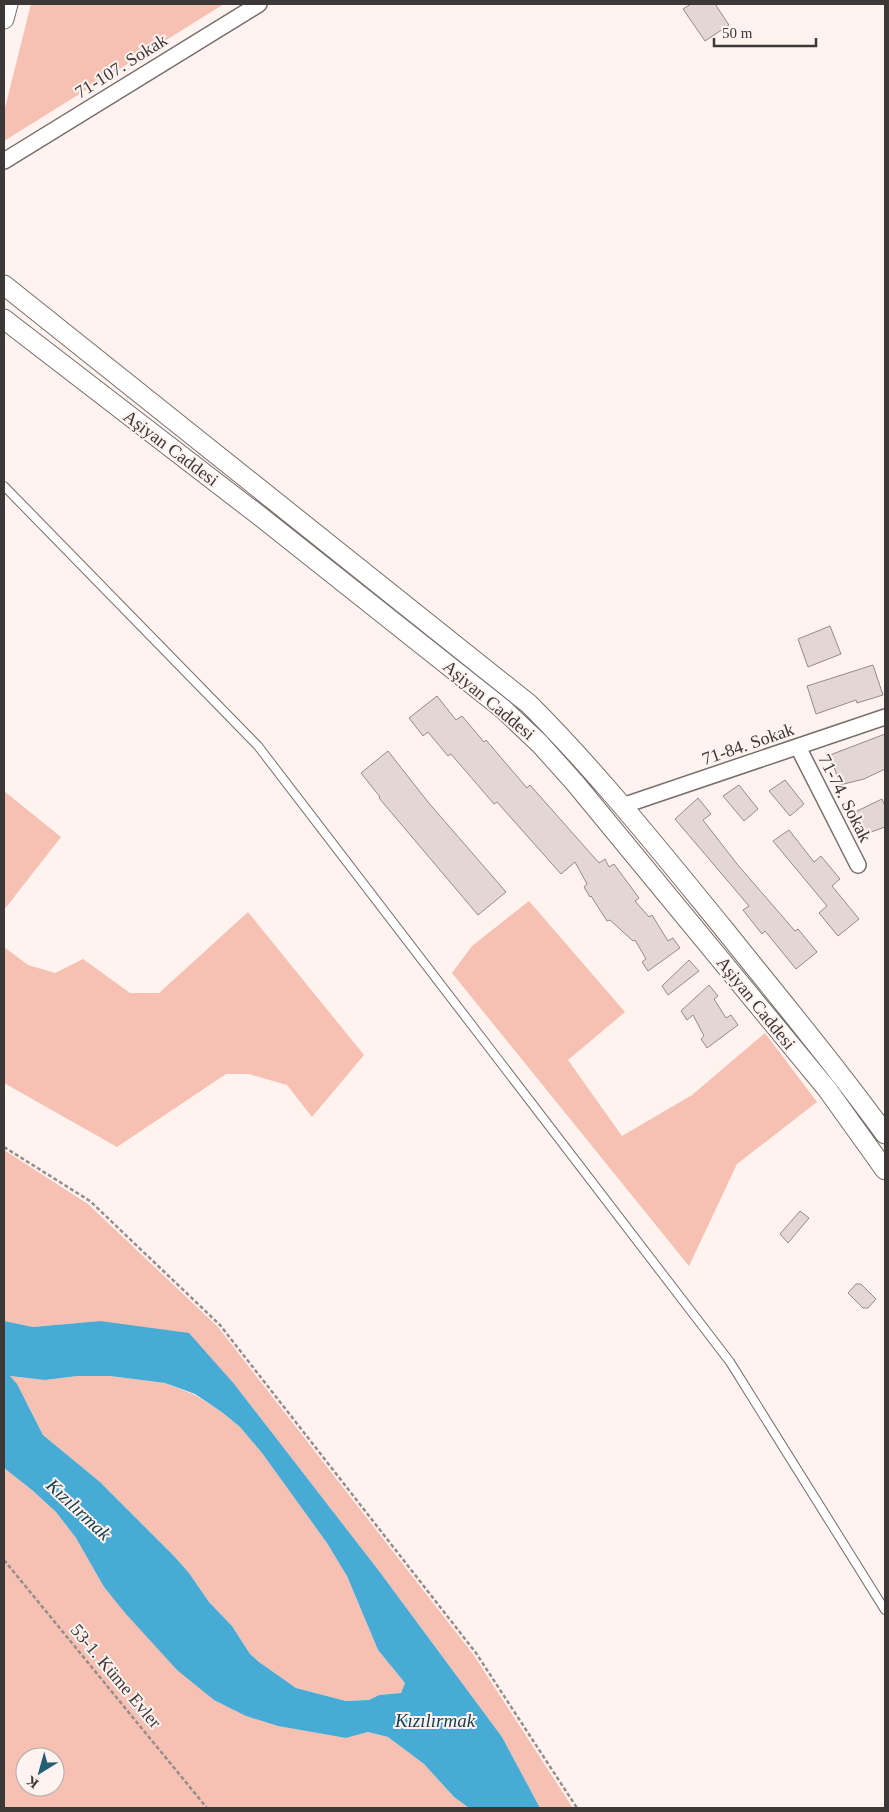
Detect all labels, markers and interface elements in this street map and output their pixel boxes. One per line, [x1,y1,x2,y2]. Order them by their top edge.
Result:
scale bar [714,15,816,47]
text: 50 m [722,25,753,41]
street label: 71-107. Sokak [71,30,171,102]
street label: Aşiyan Caddesi [120,406,222,490]
street label: Aşiyan Caddesi [439,656,539,744]
street label: 71-84. Sokak [699,719,797,769]
street label: 71-74. Sokak [814,751,876,845]
street label: Aşiyan Caddesi [713,953,799,1053]
water label: Kızılırmak [41,1474,116,1545]
street label: 53-1. Küme Evler [67,1620,165,1732]
water label: Kızılırmak [394,1710,476,1731]
north arrow [15,1747,65,1797]
text: K [24,1773,41,1791]

